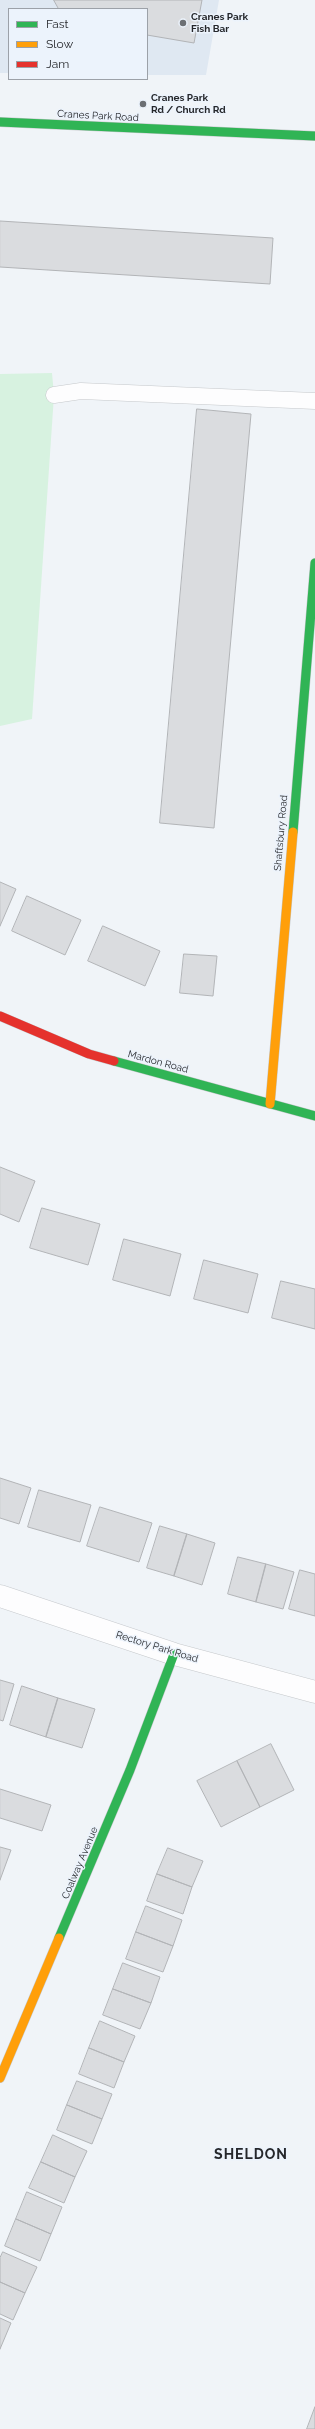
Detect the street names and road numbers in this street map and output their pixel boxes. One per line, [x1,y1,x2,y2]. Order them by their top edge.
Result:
street label: Cranes Park Road [57,108,139,124]
street label: Shaftsbury Road [272,794,290,872]
street label: Mardon Road [126,1048,190,1076]
street label: Rectory Park Road [114,1629,200,1665]
street label: Coalway Avenue [59,1825,101,1901]

